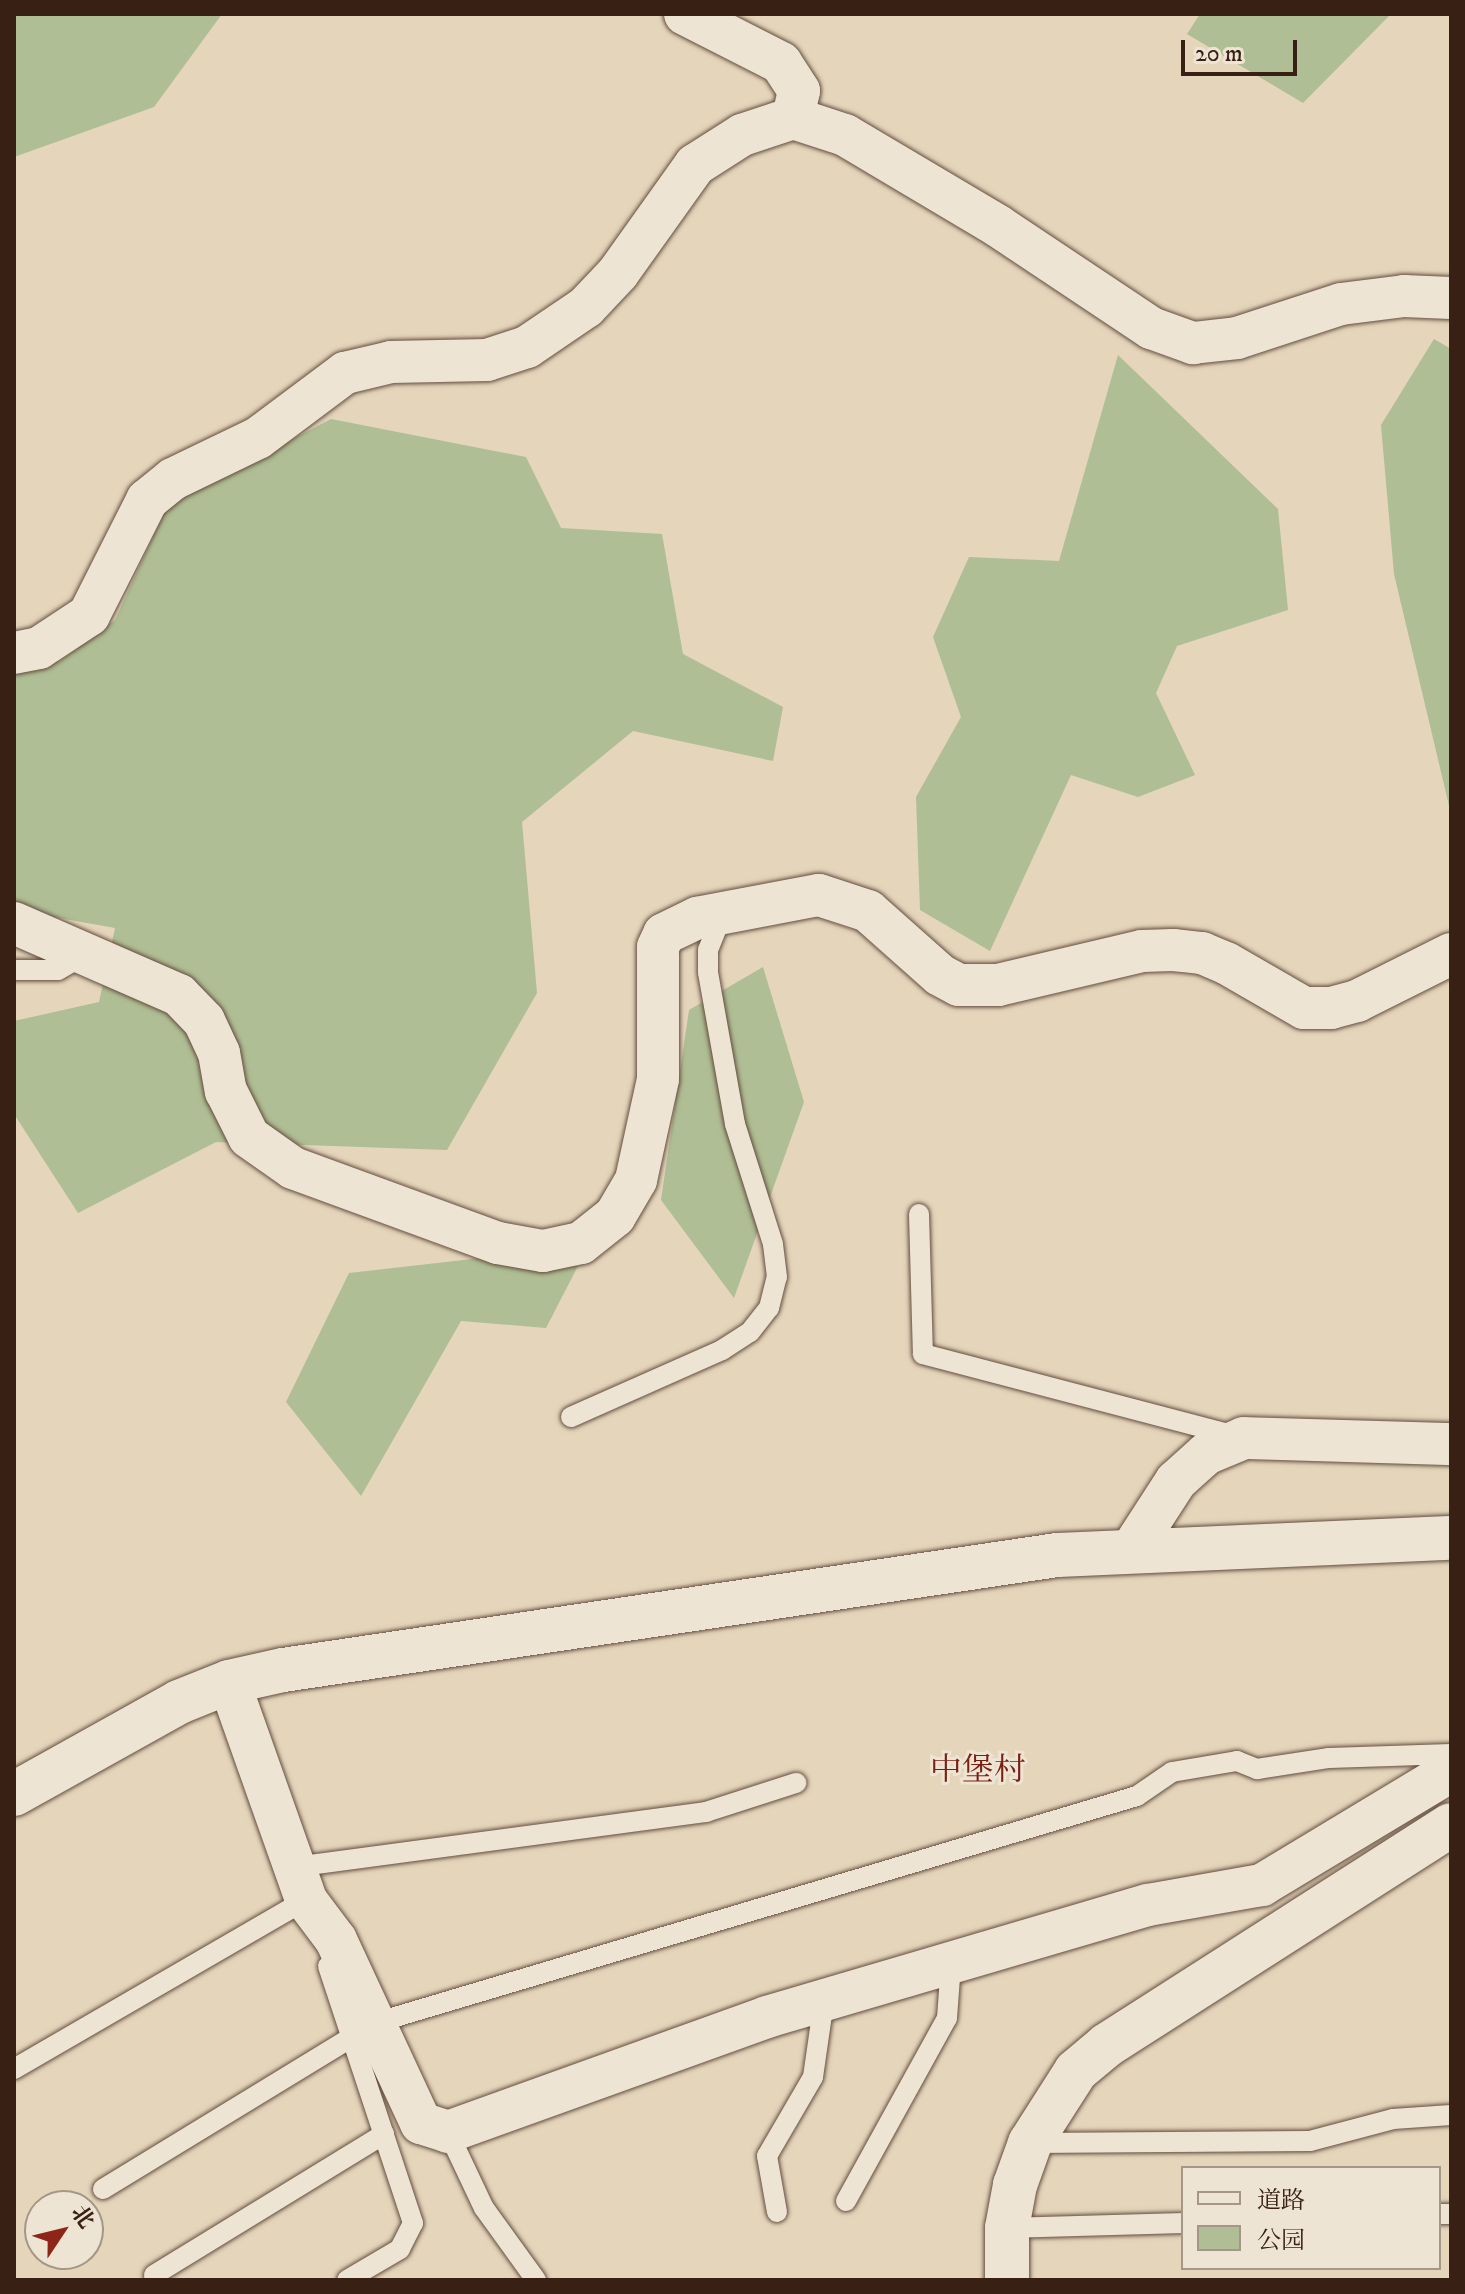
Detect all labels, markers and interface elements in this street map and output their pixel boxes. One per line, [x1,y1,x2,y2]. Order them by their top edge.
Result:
scale bar [1185,24,1301,74]
text: 20 m [1195,39,1243,69]
district label: 中堡村 [930,1752,1026,1790]
legend [1181,2166,1441,2270]
text: 道路 [1257,2186,1305,2216]
north arrow [24,2190,104,2270]
text: 北 [65,2200,100,2234]
text: 公园 [1257,2226,1305,2256]

